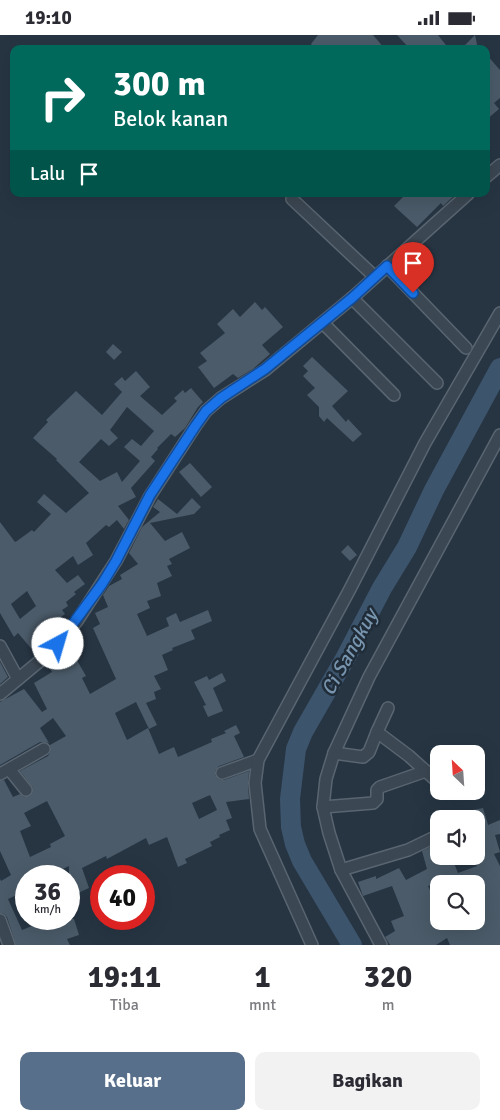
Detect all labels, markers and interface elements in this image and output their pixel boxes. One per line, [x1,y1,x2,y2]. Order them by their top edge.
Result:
text: 19:10 [25,6,72,30]
text: 300 m [113,62,206,105]
icon: right [30,65,95,130]
text: Belok kanan [113,105,228,132]
icon: arrive [75,160,103,188]
text: Lalu [30,162,65,186]
pin [392,242,434,293]
icon: arrive [399,249,427,277]
water label: Ci Sangkuy [316,603,385,700]
position arrow [31,617,83,669]
north arrow [430,745,485,800]
map controls [430,745,485,930]
button: sound [430,810,485,865]
speed limit sign: 40 [90,865,155,930]
button: search [430,875,485,930]
text: 36 [34,876,61,907]
text: km/h [34,902,61,917]
text: 19:11 [88,959,161,996]
text: 1 [254,959,271,996]
text: 320 [364,959,412,996]
text: Tiba [110,995,139,1015]
text: mnt [249,995,276,1015]
text: m [382,995,394,1015]
button: Keluar [20,1052,245,1110]
button: Bagikan [255,1052,480,1110]

